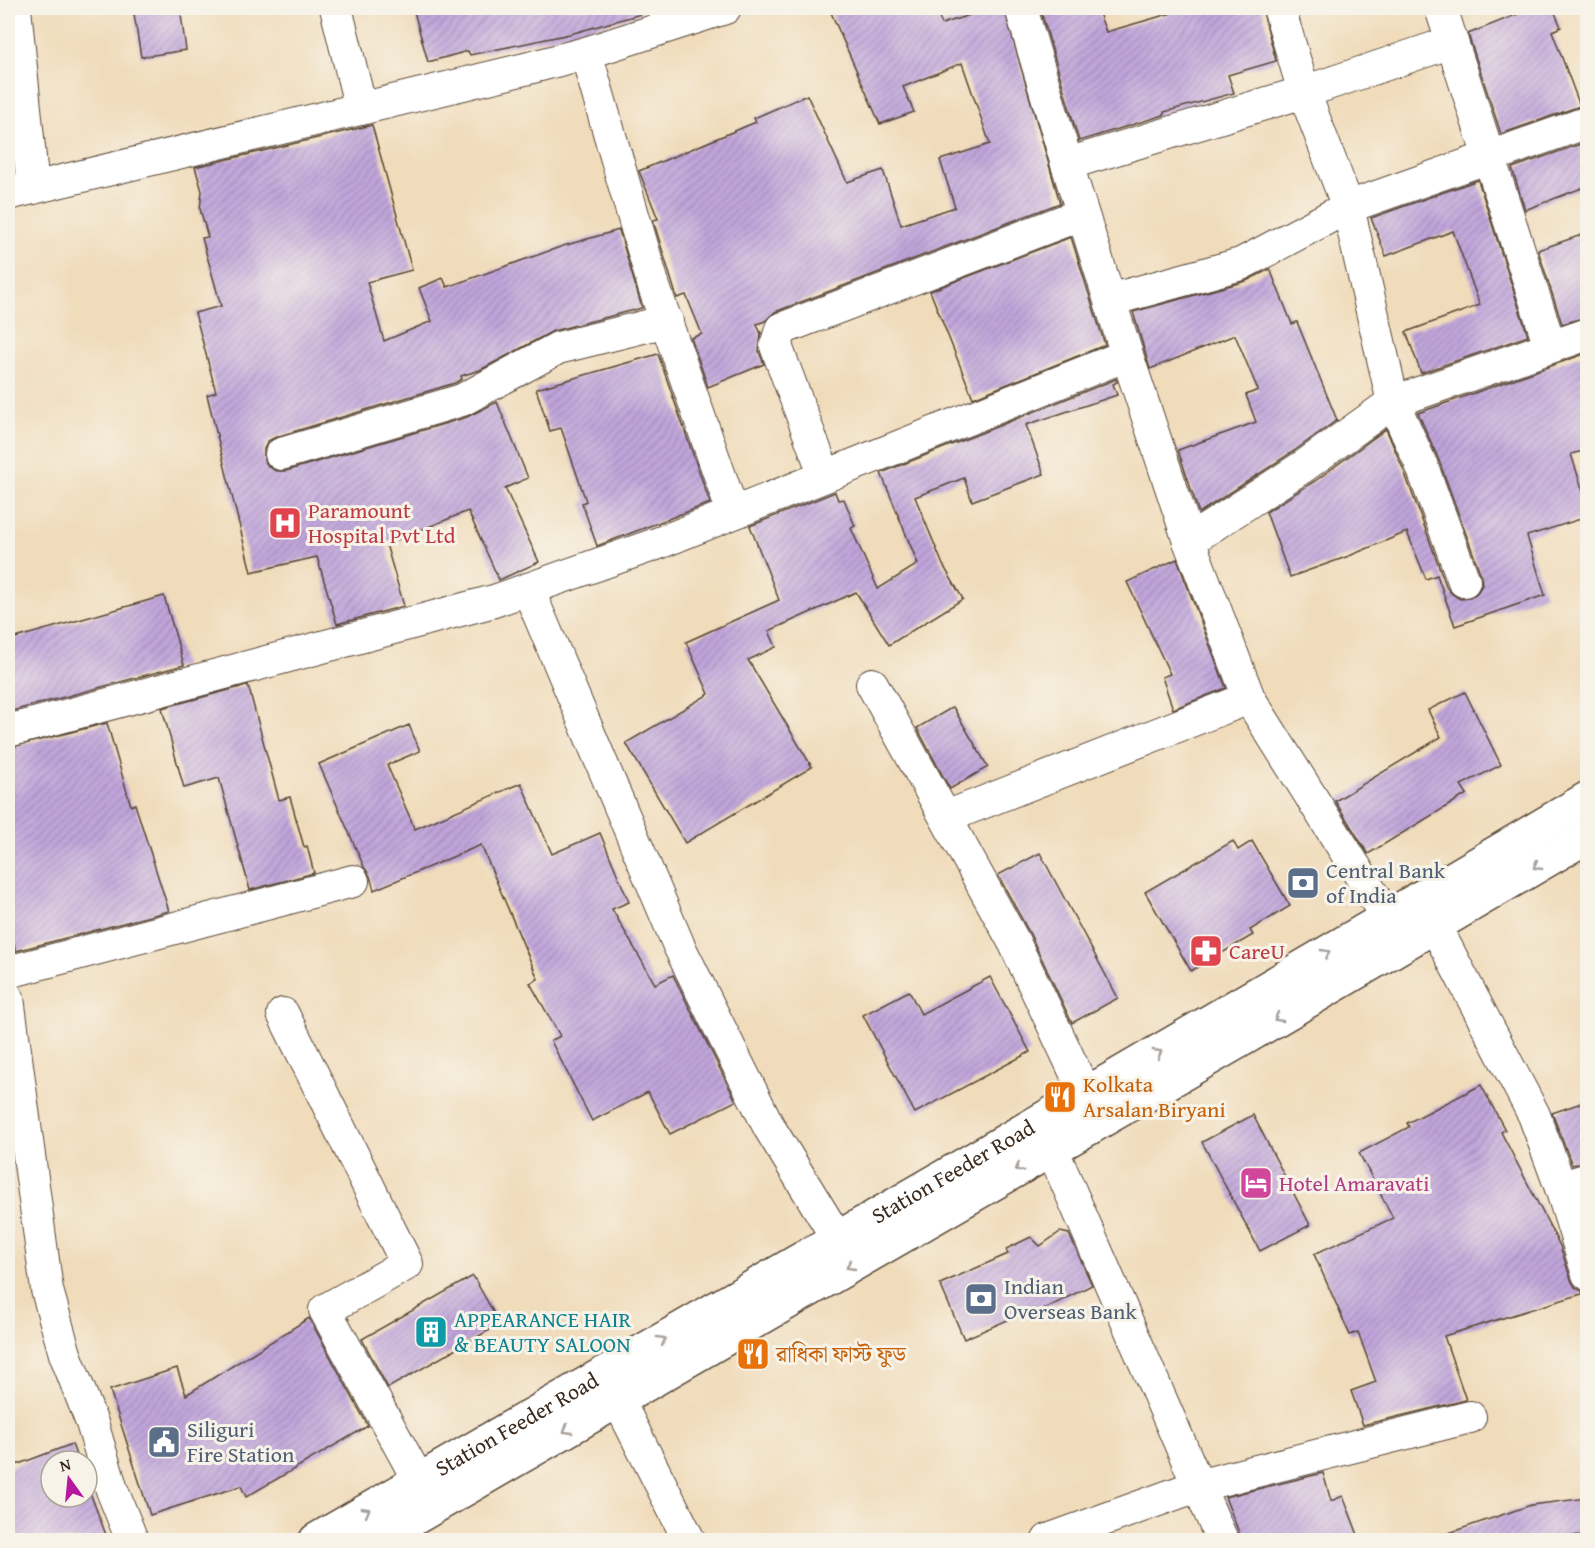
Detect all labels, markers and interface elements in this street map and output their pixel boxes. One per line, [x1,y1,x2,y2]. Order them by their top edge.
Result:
place label: Paramount Hospital Pvt Ltd [308,494,456,551]
hospital icon: Paramount Hospital Pvt Ltd [267,505,303,541]
place label: Central Bank of India [1326,854,1446,911]
one-way arrow [1533,859,1543,871]
bank icon: Central Bank of India [1285,865,1321,901]
pharmacy icon: CareU [1188,933,1224,969]
place label: CareU [1229,935,1285,967]
one-way arrow [1320,948,1330,960]
one-way arrow [1274,1011,1285,1022]
one-way arrow [1152,1048,1162,1060]
place label: Kolkata Arsalan Biryani [1083,1068,1226,1125]
restaurant icon: Kolkata Arsalan Biryani [1042,1079,1078,1115]
street label: Station Feeder Road [865,1111,1041,1231]
one-way arrow [1015,1161,1025,1172]
hotel icon: Hotel Amaravati [1238,1165,1274,1201]
place label: Hotel Amaravati [1279,1167,1429,1199]
one-way arrow [846,1259,856,1270]
place label: Indian Overseas Bank [1004,1270,1137,1327]
bank icon: Indian Overseas Bank [963,1281,999,1317]
place label: APPEARANCE HAIR & BEAUTY SALOON [454,1303,631,1360]
building icon: APPEARANCE HAIR & BEAUTY SALOON [413,1314,449,1350]
one-way arrow [656,1335,666,1347]
restaurant icon: রাধিকা ফাস্ট ফুড [735,1336,771,1372]
place label: রাধিকা ফাস্ট ফুড [775,1338,907,1370]
street label: Station Feeder Road [429,1364,604,1484]
place label: Siliguri Fire Station [187,1413,295,1470]
one-way arrow [563,1422,573,1434]
public building icon: Siliguri Fire Station [146,1424,182,1460]
north arrow [39,1449,99,1509]
text: N [57,1451,74,1477]
one-way arrow [360,1507,370,1518]

